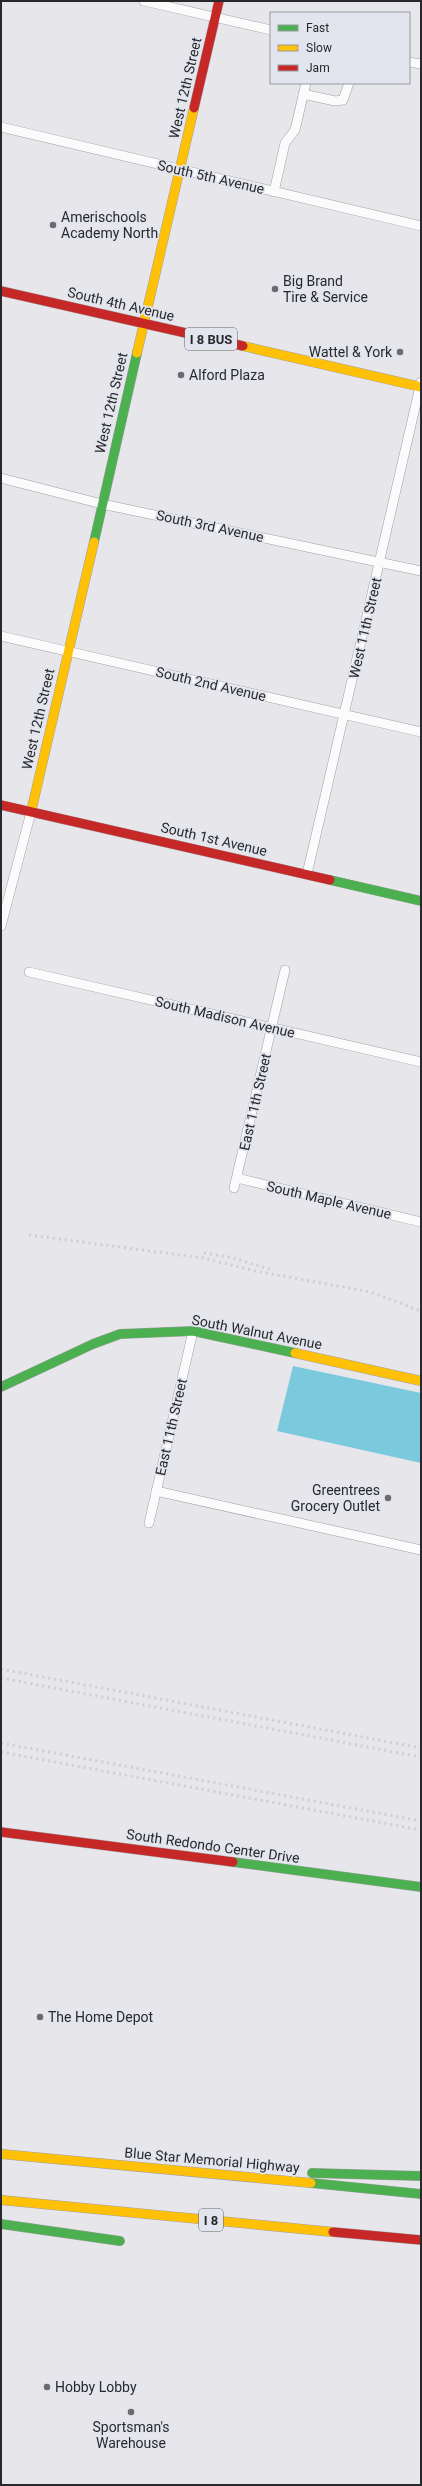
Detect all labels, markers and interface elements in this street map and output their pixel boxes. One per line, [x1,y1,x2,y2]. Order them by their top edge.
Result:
legend [270,12,410,84]
text: Fast [306,21,329,35]
street label: West 12th Street [166,35,205,140]
text: Slow [306,41,332,55]
text: Jam [306,61,330,75]
street label: South 5th Avenue [156,157,266,197]
place label: Amerischools Academy North [61,209,158,241]
marker: Amerischools Academy North [48,220,58,230]
place label: Big Brand Tire & Service [283,273,368,305]
street label: South 4th Avenue [66,284,176,324]
marker: Big Brand Tire & Service [270,284,280,294]
road number: I 8 BUS [185,328,237,350]
place label: Wattel & York [309,344,393,360]
marker: Wattel & York [395,347,405,357]
street label: West 12th Street [92,350,131,455]
place label: Alford Plaza [189,367,265,383]
marker: Alford Plaza [176,370,186,380]
street label: South 3rd Avenue [155,507,265,545]
street label: West 11th Street [346,575,385,680]
street label: South 2nd Avenue [154,664,268,704]
street label: West 12th Street [19,666,58,771]
street label: South 1st Avenue [159,819,269,859]
street label: South Madison Avenue [153,993,297,1041]
street label: East 11th Street [236,1051,274,1152]
street label: South Maple Avenue [265,1178,393,1222]
street label: South Walnut Avenue [191,1312,323,1352]
street label: East 11th Street [152,1376,190,1477]
place label: Greentrees Grocery Outlet [291,1482,380,1514]
marker: Greentrees Grocery Outlet [383,1493,393,1503]
street label: South Redondo Center Drive [125,1826,301,1866]
place label: The Home Depot [48,2009,154,2025]
marker: The Home Depot [35,2012,45,2022]
street label: Blue Star Memorial Highway [124,2144,301,2176]
road number: I 8 [199,2209,223,2231]
place label: Hobby Lobby [55,2379,137,2395]
marker: Hobby Lobby [42,2382,52,2392]
marker: Sportsman's Warehouse [126,2407,136,2417]
place label: Sportsman's Warehouse [92,2419,170,2451]

